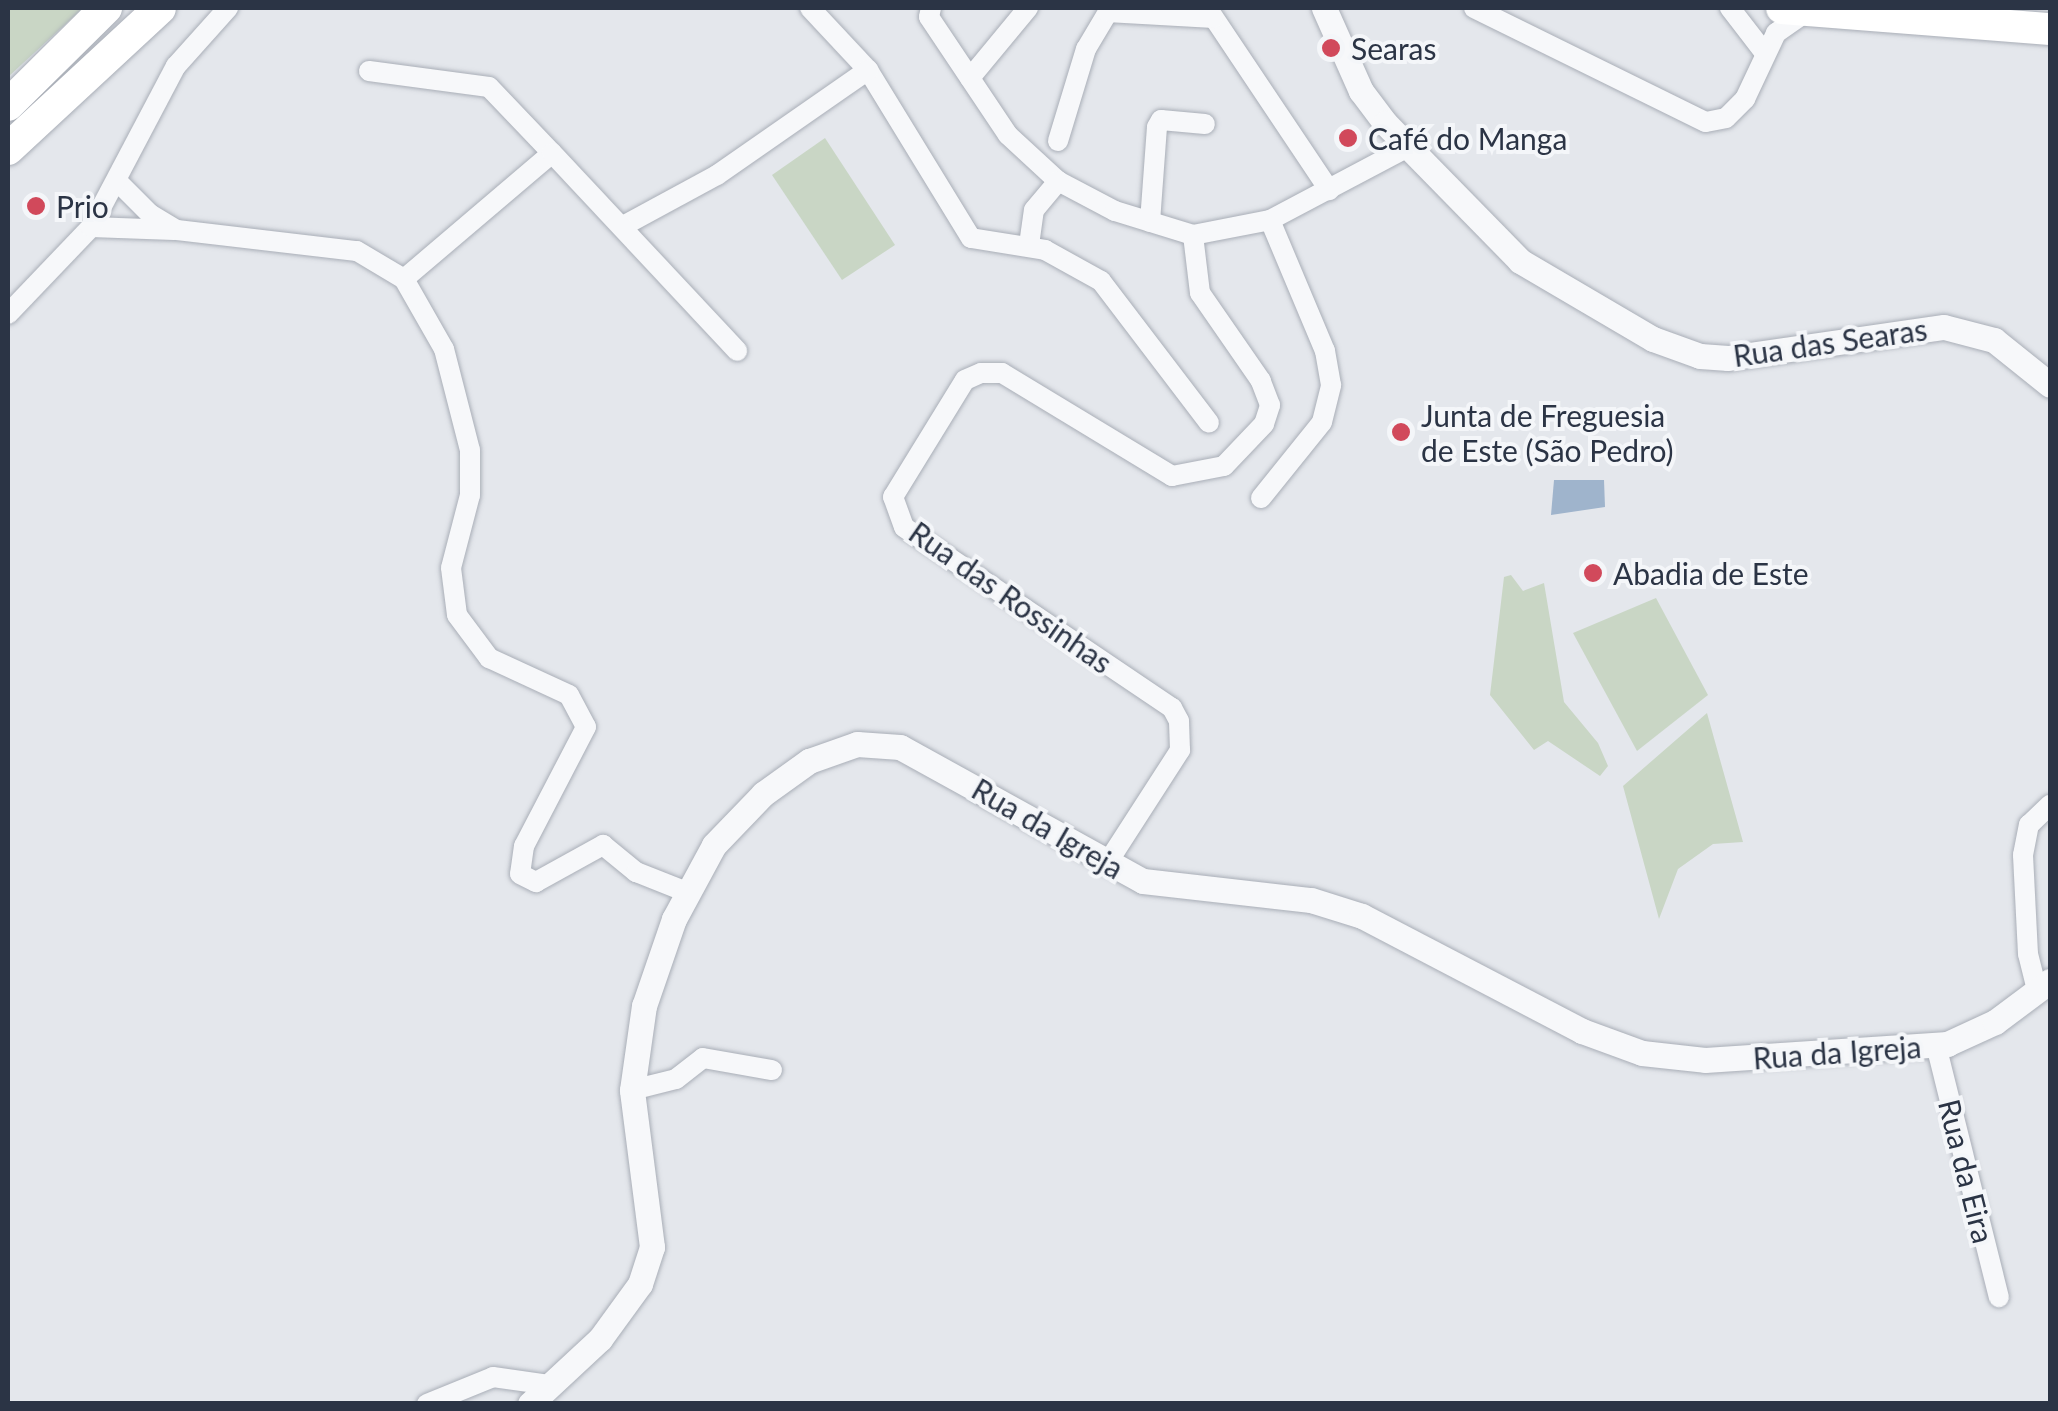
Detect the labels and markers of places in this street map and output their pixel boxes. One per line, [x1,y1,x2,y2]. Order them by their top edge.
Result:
place label: Searas [1351,30,1437,66]
marker: Searas [1320,37,1342,59]
place label: Café do Manga [1368,120,1567,156]
marker: Café do Manga [1337,127,1359,149]
place label: Prio [56,188,109,224]
marker: Prio [25,195,47,217]
place label: Junta de Freguesia de Este (São Pedro) [1421,397,1674,468]
marker: Junta de Freguesia de Este (São Pedro) [1390,421,1412,443]
place label: Abadia de Este [1613,555,1808,591]
marker: Abadia de Este [1582,562,1604,584]

